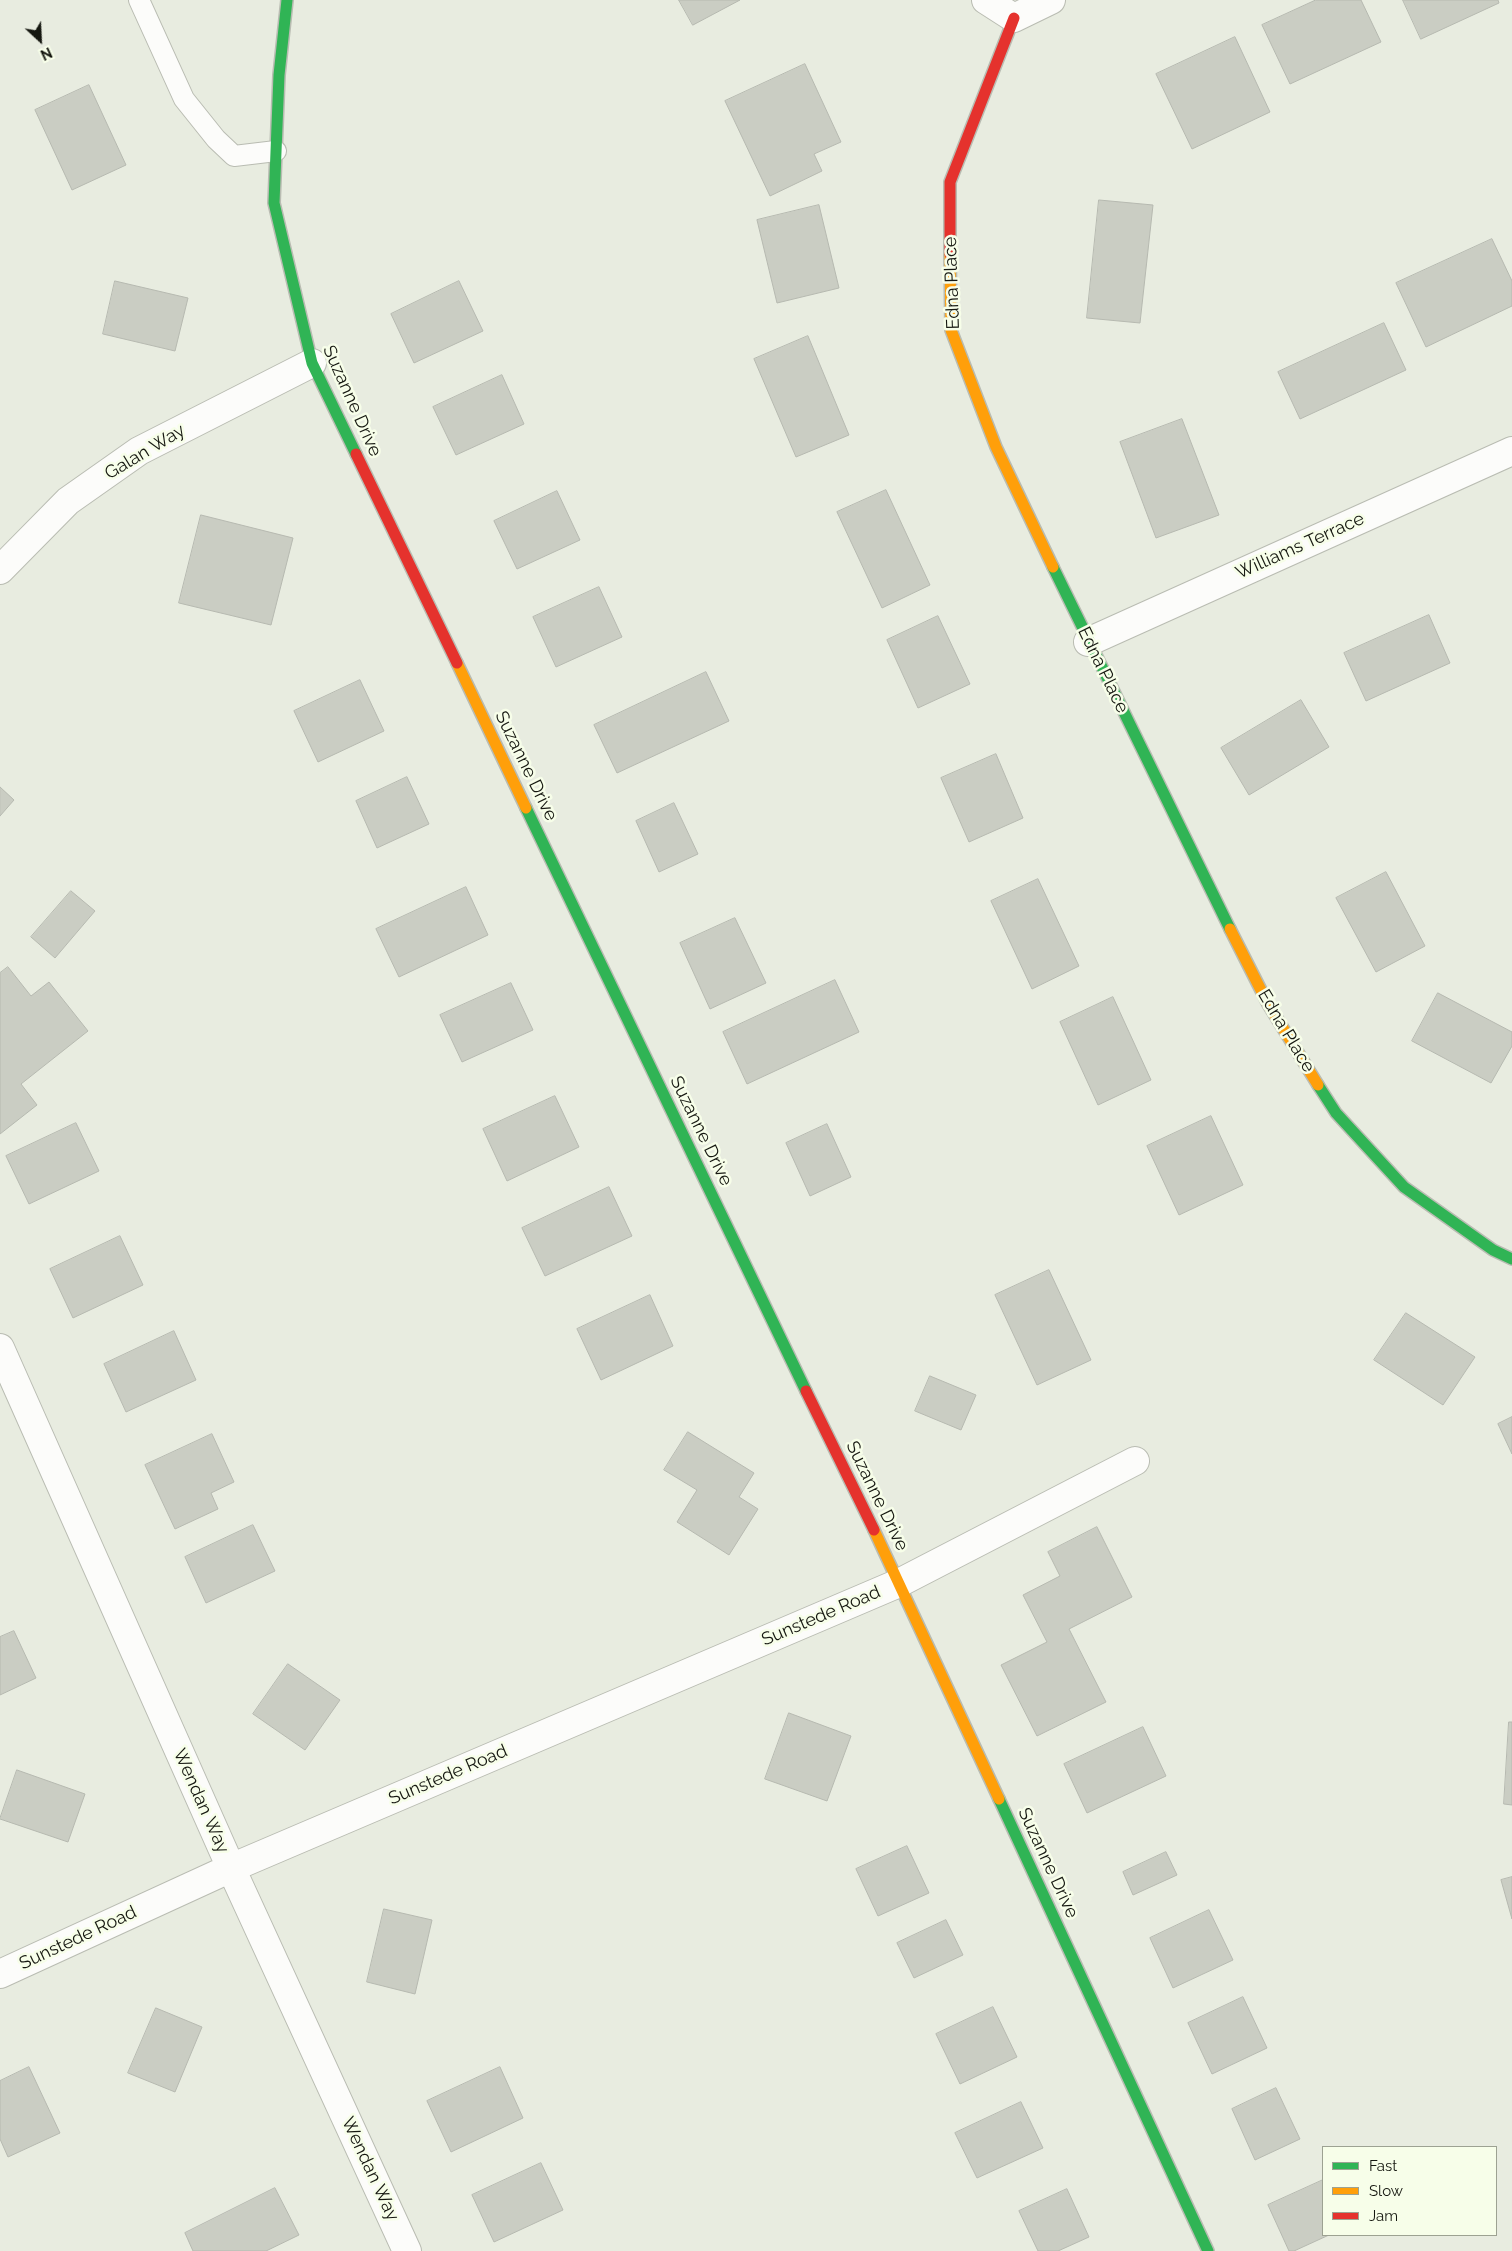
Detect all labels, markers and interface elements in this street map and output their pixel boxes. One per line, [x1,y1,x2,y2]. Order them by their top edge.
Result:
north arrow [15,15,65,65]
text: N [38,44,55,63]
street label: Edna Place [940,236,964,330]
street label: Suzanne Drive [318,342,386,460]
street label: Galan Way [101,420,189,484]
street label: Williams Terrace [1232,508,1368,584]
street label: Edna Place [1073,623,1133,717]
street label: Suzanne Drive [490,708,562,824]
street label: Edna Place [1253,986,1319,1076]
street label: Suzanne Drive [665,1073,737,1189]
street label: Suzanne Drive [841,1438,913,1554]
street label: Sunstede Road [758,1581,884,1651]
street label: Sunstede Road [385,1740,511,1810]
street label: Wendan Way [168,1745,234,1857]
street label: Suzanne Drive [1013,1804,1083,1922]
street label: Sunstede Road [16,1901,140,1975]
street label: Wendan Way [337,2114,403,2224]
legend [1322,2146,1497,2236]
text: Fast [1369,2157,1397,2175]
text: Slow [1369,2182,1403,2200]
text: Jam [1369,2207,1398,2225]

